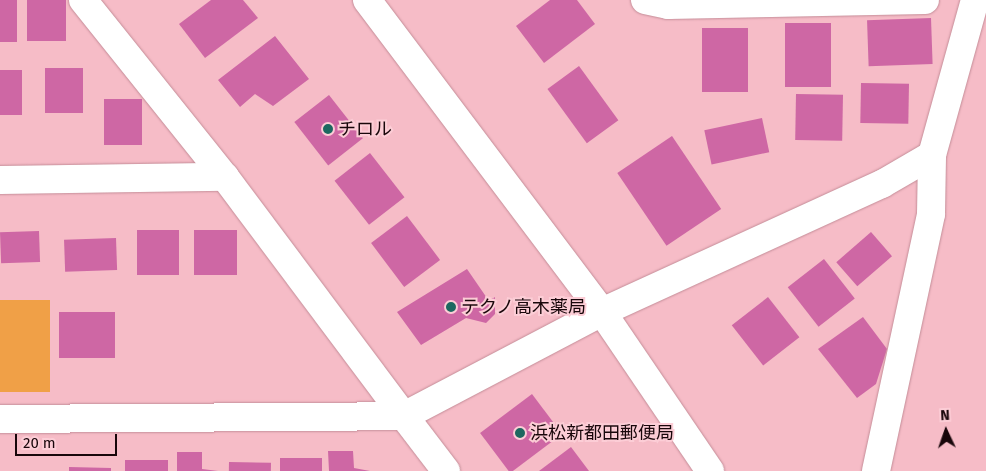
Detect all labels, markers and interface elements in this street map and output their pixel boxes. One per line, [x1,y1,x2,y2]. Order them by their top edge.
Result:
place label: チロル [338,118,392,140]
marker: チロル [322,123,334,135]
place label: テクノ高木薬局 [461,296,587,318]
marker: テクノ高木薬局 [445,301,457,313]
north arrow [921,406,971,456]
text: N [940,407,950,424]
place label: 浜松新都田郵便局 [530,422,674,444]
scale bar [18,424,120,456]
marker: 浜松新都田郵便局 [514,427,526,439]
text: 20 m [23,434,56,452]

